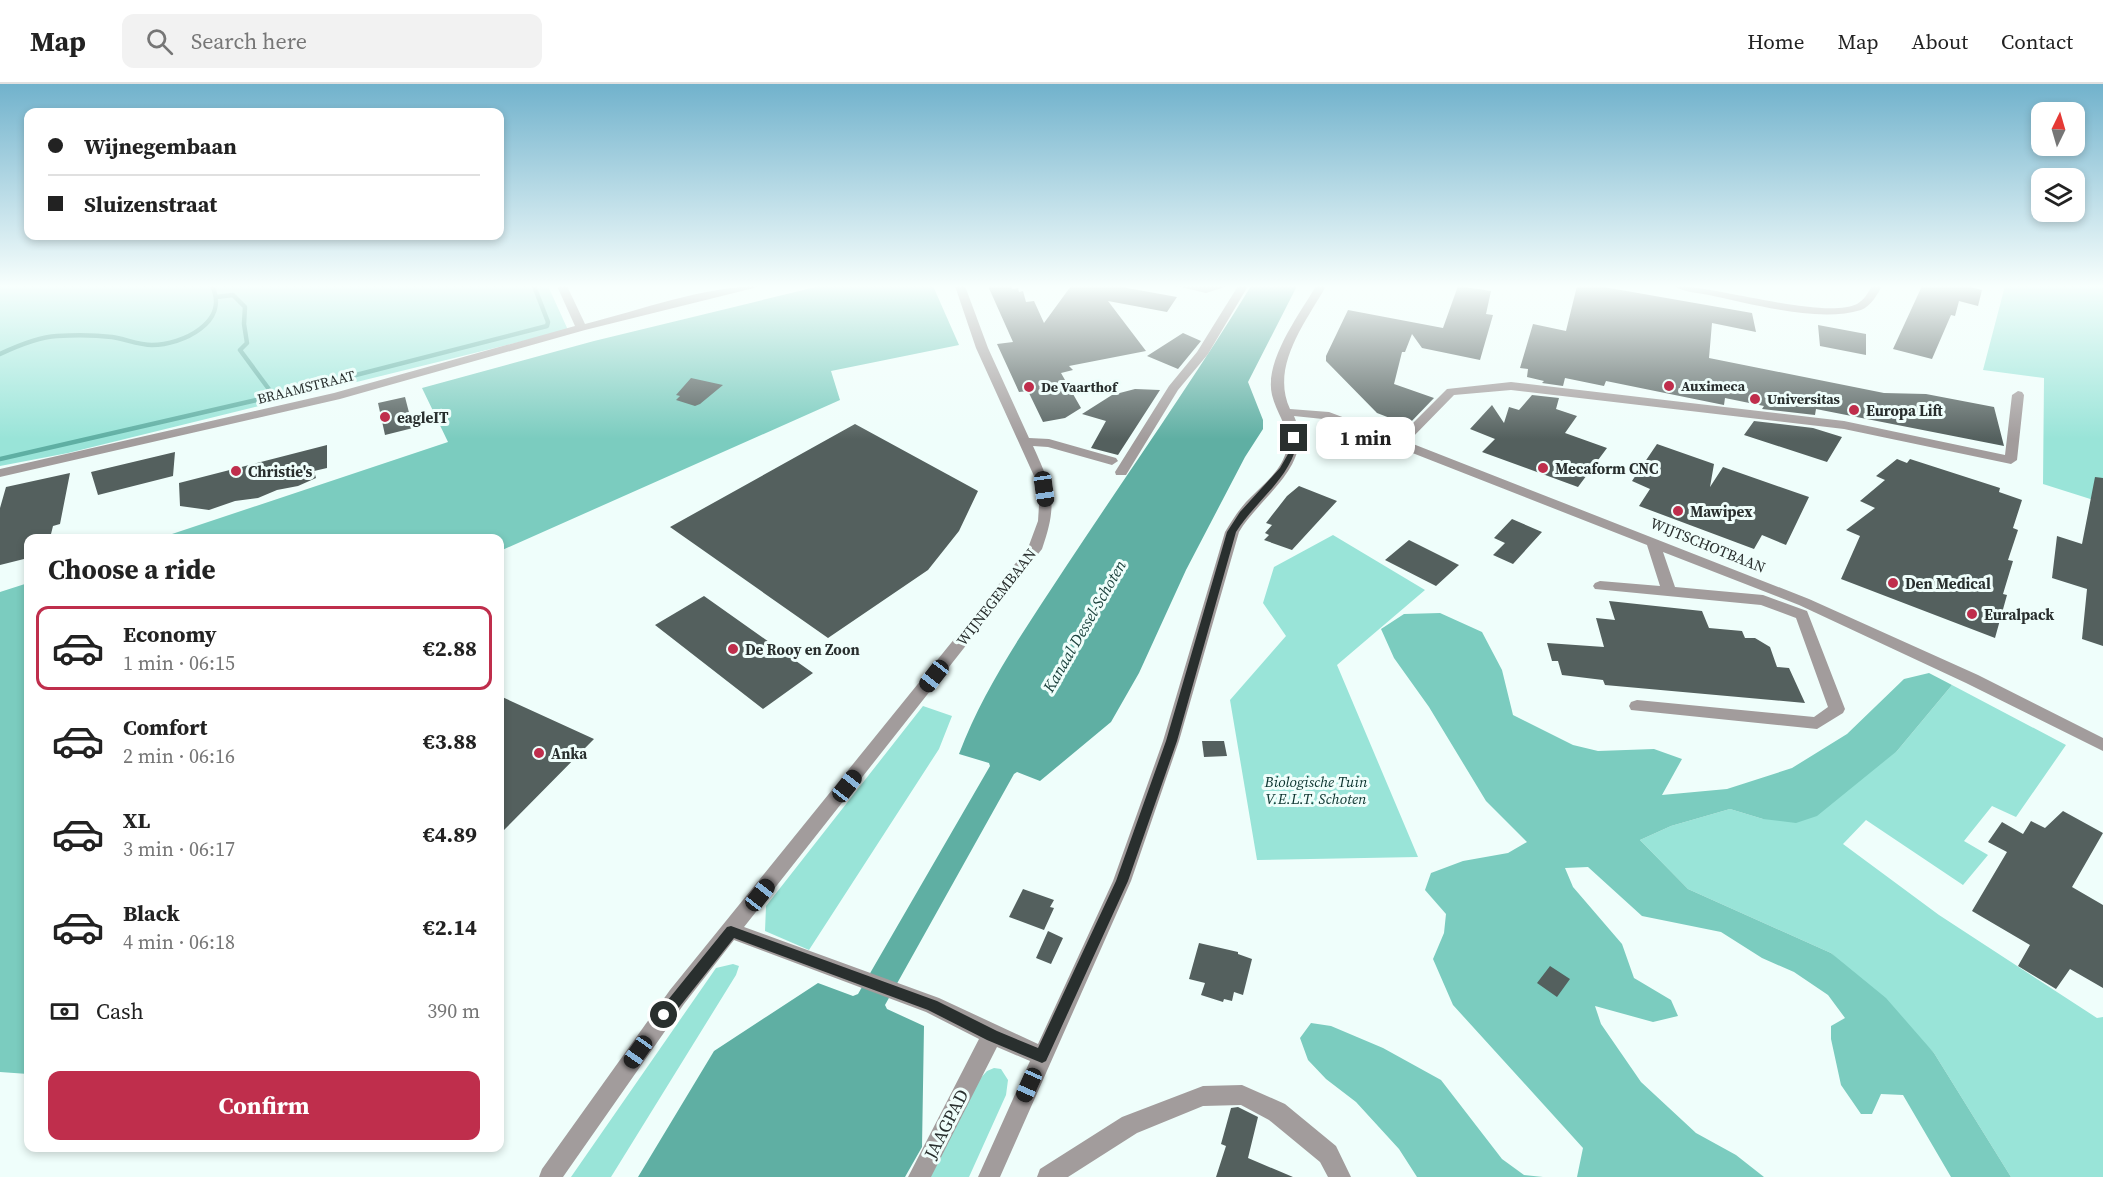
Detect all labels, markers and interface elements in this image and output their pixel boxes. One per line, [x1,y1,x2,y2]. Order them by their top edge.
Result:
search box [122,14,542,68]
text: Map [30,22,86,60]
icon: search [143,25,176,58]
text: Search here [191,26,307,56]
text: Home [1747,27,1805,56]
text: Map [1838,27,1879,56]
text: About [1912,27,1968,56]
text: Contact [2001,27,2073,56]
north arrow [2031,102,2085,156]
map controls [2031,102,2085,222]
text: Wijnegembaan [84,131,237,161]
button: layers [2031,168,2085,222]
text: Sluizenstraat [84,189,217,219]
street label: BRAAMSTRAAT [255,365,357,409]
place label: Auximeca [1681,376,1746,396]
place label: De Vaarthof [1041,377,1119,397]
marker: Auximeca [1662,379,1676,393]
marker: De Vaarthof [1022,380,1036,394]
place label: Universitas [1767,389,1841,409]
marker: Universitas [1748,392,1762,406]
place label: Europa Lift [1866,400,1943,421]
marker: Europa Lift [1847,403,1861,417]
place label: eagleIT [397,407,449,428]
marker: eagleIT [378,410,392,424]
callout: 1 min [1315,417,1414,459]
route end [1280,424,1307,451]
text: 1 min [1340,424,1391,452]
place label: Mecaform CNC [1555,458,1658,479]
place label: Christie's [248,461,313,482]
marker: Mecaform CNC [1536,461,1550,475]
marker: Christie's [229,464,243,478]
car [1033,470,1055,508]
place label: Mawipex [1690,501,1753,522]
marker: Mawipex [1671,504,1685,518]
street label: WIJTSCHOTBAAN [1647,512,1769,578]
street label: WIJNEGEMBAAN [951,544,1041,650]
text: Choose a ride [48,551,216,588]
water label: Kanaal Dessel-Schoten [1037,556,1131,697]
place label: Den Medical [1905,573,1991,594]
marker: Den Medical [1886,576,1900,590]
place label: Euralpack [1984,604,2054,625]
marker: Euralpack [1965,607,1979,621]
text: Economy [123,619,217,649]
icon: car [51,621,105,675]
text: €2.88 [423,633,477,663]
place label: De Rooy en Zoon [745,639,860,660]
marker: De Rooy en Zoon [726,642,740,656]
text: 1 min · 06:15 [123,649,235,677]
car [916,656,952,696]
text: Comfort [123,712,207,742]
icon: car [51,714,105,768]
text: €3.88 [423,726,477,756]
text: 2 min · 06:16 [123,742,235,770]
place label: Anka [551,743,588,764]
marker: Anka [532,746,546,760]
car [829,766,865,806]
park label: Biologische Tuin V.E.L.T. Schoten [1264,771,1368,809]
text: XL [123,805,150,835]
icon: car [51,807,105,861]
text: €4.89 [423,819,477,849]
text: 3 min · 06:17 [123,835,235,863]
car [742,875,778,915]
text: Black [123,898,180,928]
icon: car [51,900,105,954]
text: €2.14 [423,912,477,942]
text: 4 min · 06:18 [123,928,235,956]
icon: cash [48,995,81,1028]
text: Cash [96,996,144,1026]
text: 390 m [427,997,480,1025]
route start [650,1001,677,1028]
car [620,1032,656,1072]
car [1013,1065,1045,1105]
button: Confirm [48,1071,480,1140]
street label: JAAGPAD [917,1085,974,1164]

